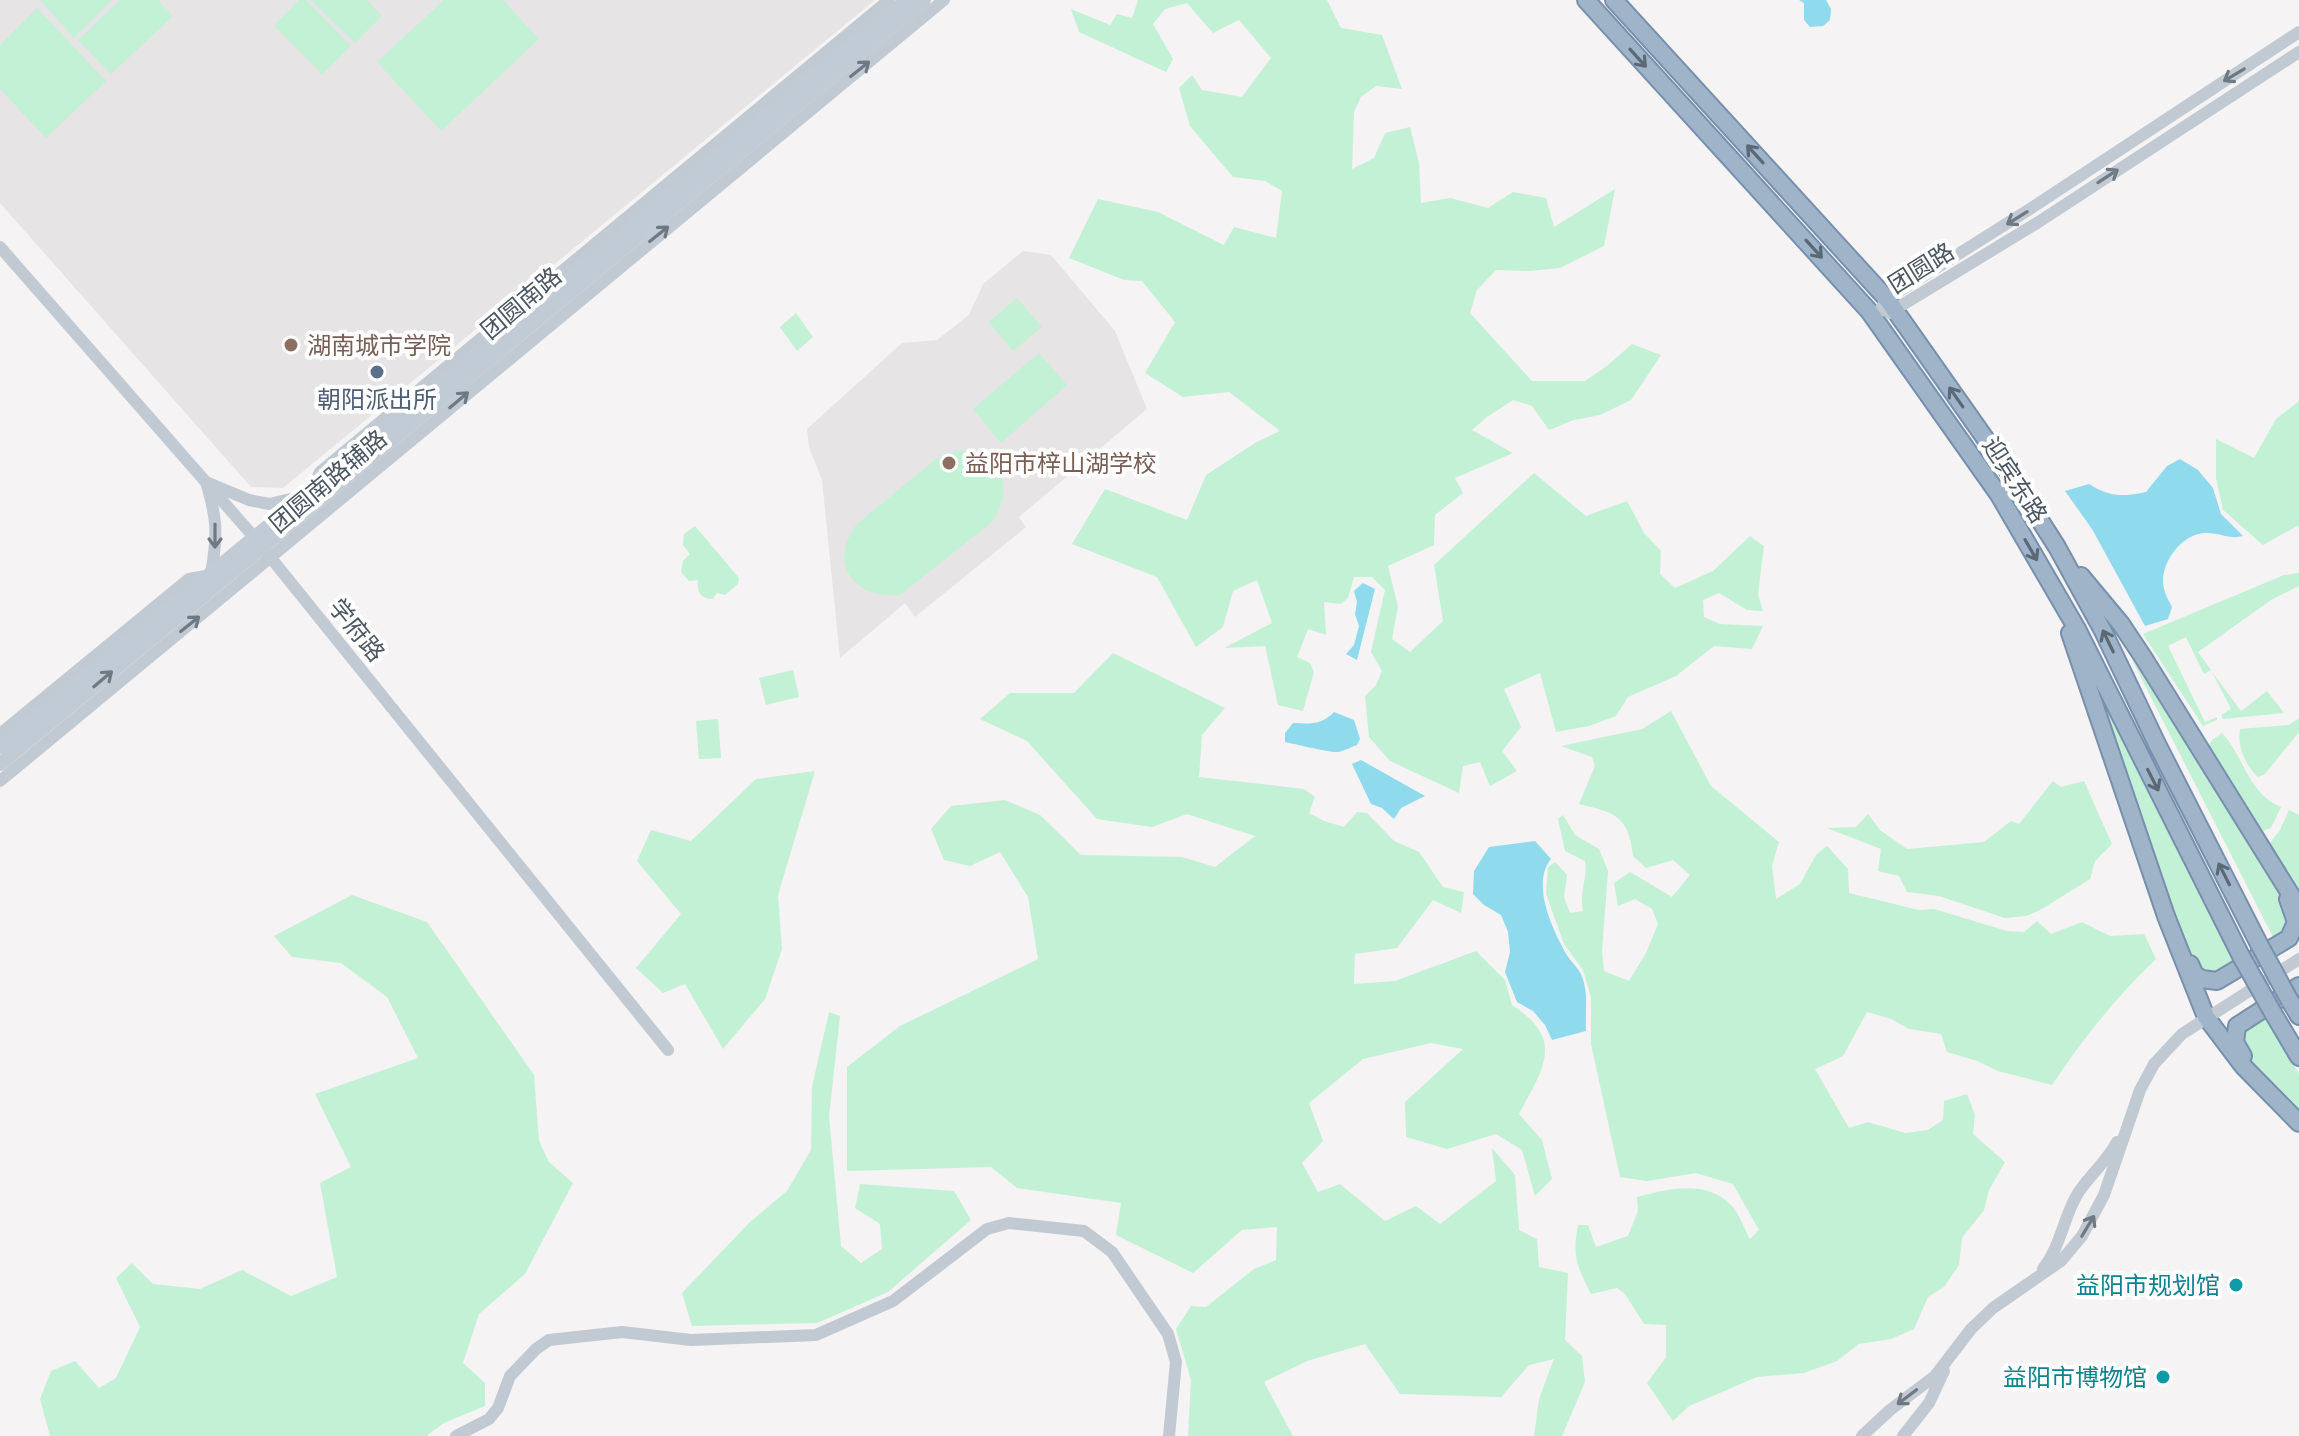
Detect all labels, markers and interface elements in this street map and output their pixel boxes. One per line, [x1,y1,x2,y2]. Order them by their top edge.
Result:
one-way arrow [1629,47,1647,67]
one-way arrow [849,60,870,78]
one-way arrow [2223,67,2246,83]
one-way arrow [1746,144,1765,165]
one-way arrow [2096,167,2119,183]
one-way arrow [2006,209,2028,226]
one-way arrow [648,225,669,243]
street label: 团圆路 [1882,236,1960,300]
one-way arrow [1804,239,1822,259]
street label: 团圆南路 [474,260,568,346]
place label: 湖南城市学院 [307,330,451,361]
marker: 湖南城市学院 [282,336,300,354]
marker: 朝阳派出所 [368,363,386,381]
place label: 朝阳派出所 [317,384,437,415]
one-way arrow [1948,387,1965,408]
one-way arrow [448,392,469,409]
street label: 团圆南路辅路 [263,423,393,539]
street label: 迎宾东路 [1976,431,2054,529]
place label: 益阳市梓山湖学校 [965,448,1157,479]
marker: 益阳市梓山湖学校 [940,454,958,472]
one-way arrow [208,523,223,549]
one-way arrow [2023,538,2039,561]
street label: 学府路 [322,592,392,668]
one-way arrow [179,615,200,633]
one-way arrow [2100,630,2115,654]
one-way arrow [92,670,113,688]
one-way arrow [2146,767,2161,791]
one-way arrow [2215,863,2231,887]
one-way arrow [2080,1215,2096,1238]
place label: 益阳市规划馆 [2076,1270,2220,1301]
marker: 益阳市规划馆 [2227,1276,2245,1294]
place label: 益阳市博物馆 [2003,1362,2147,1393]
marker: 益阳市博物馆 [2154,1368,2172,1386]
one-way arrow [1896,1389,1918,1406]

